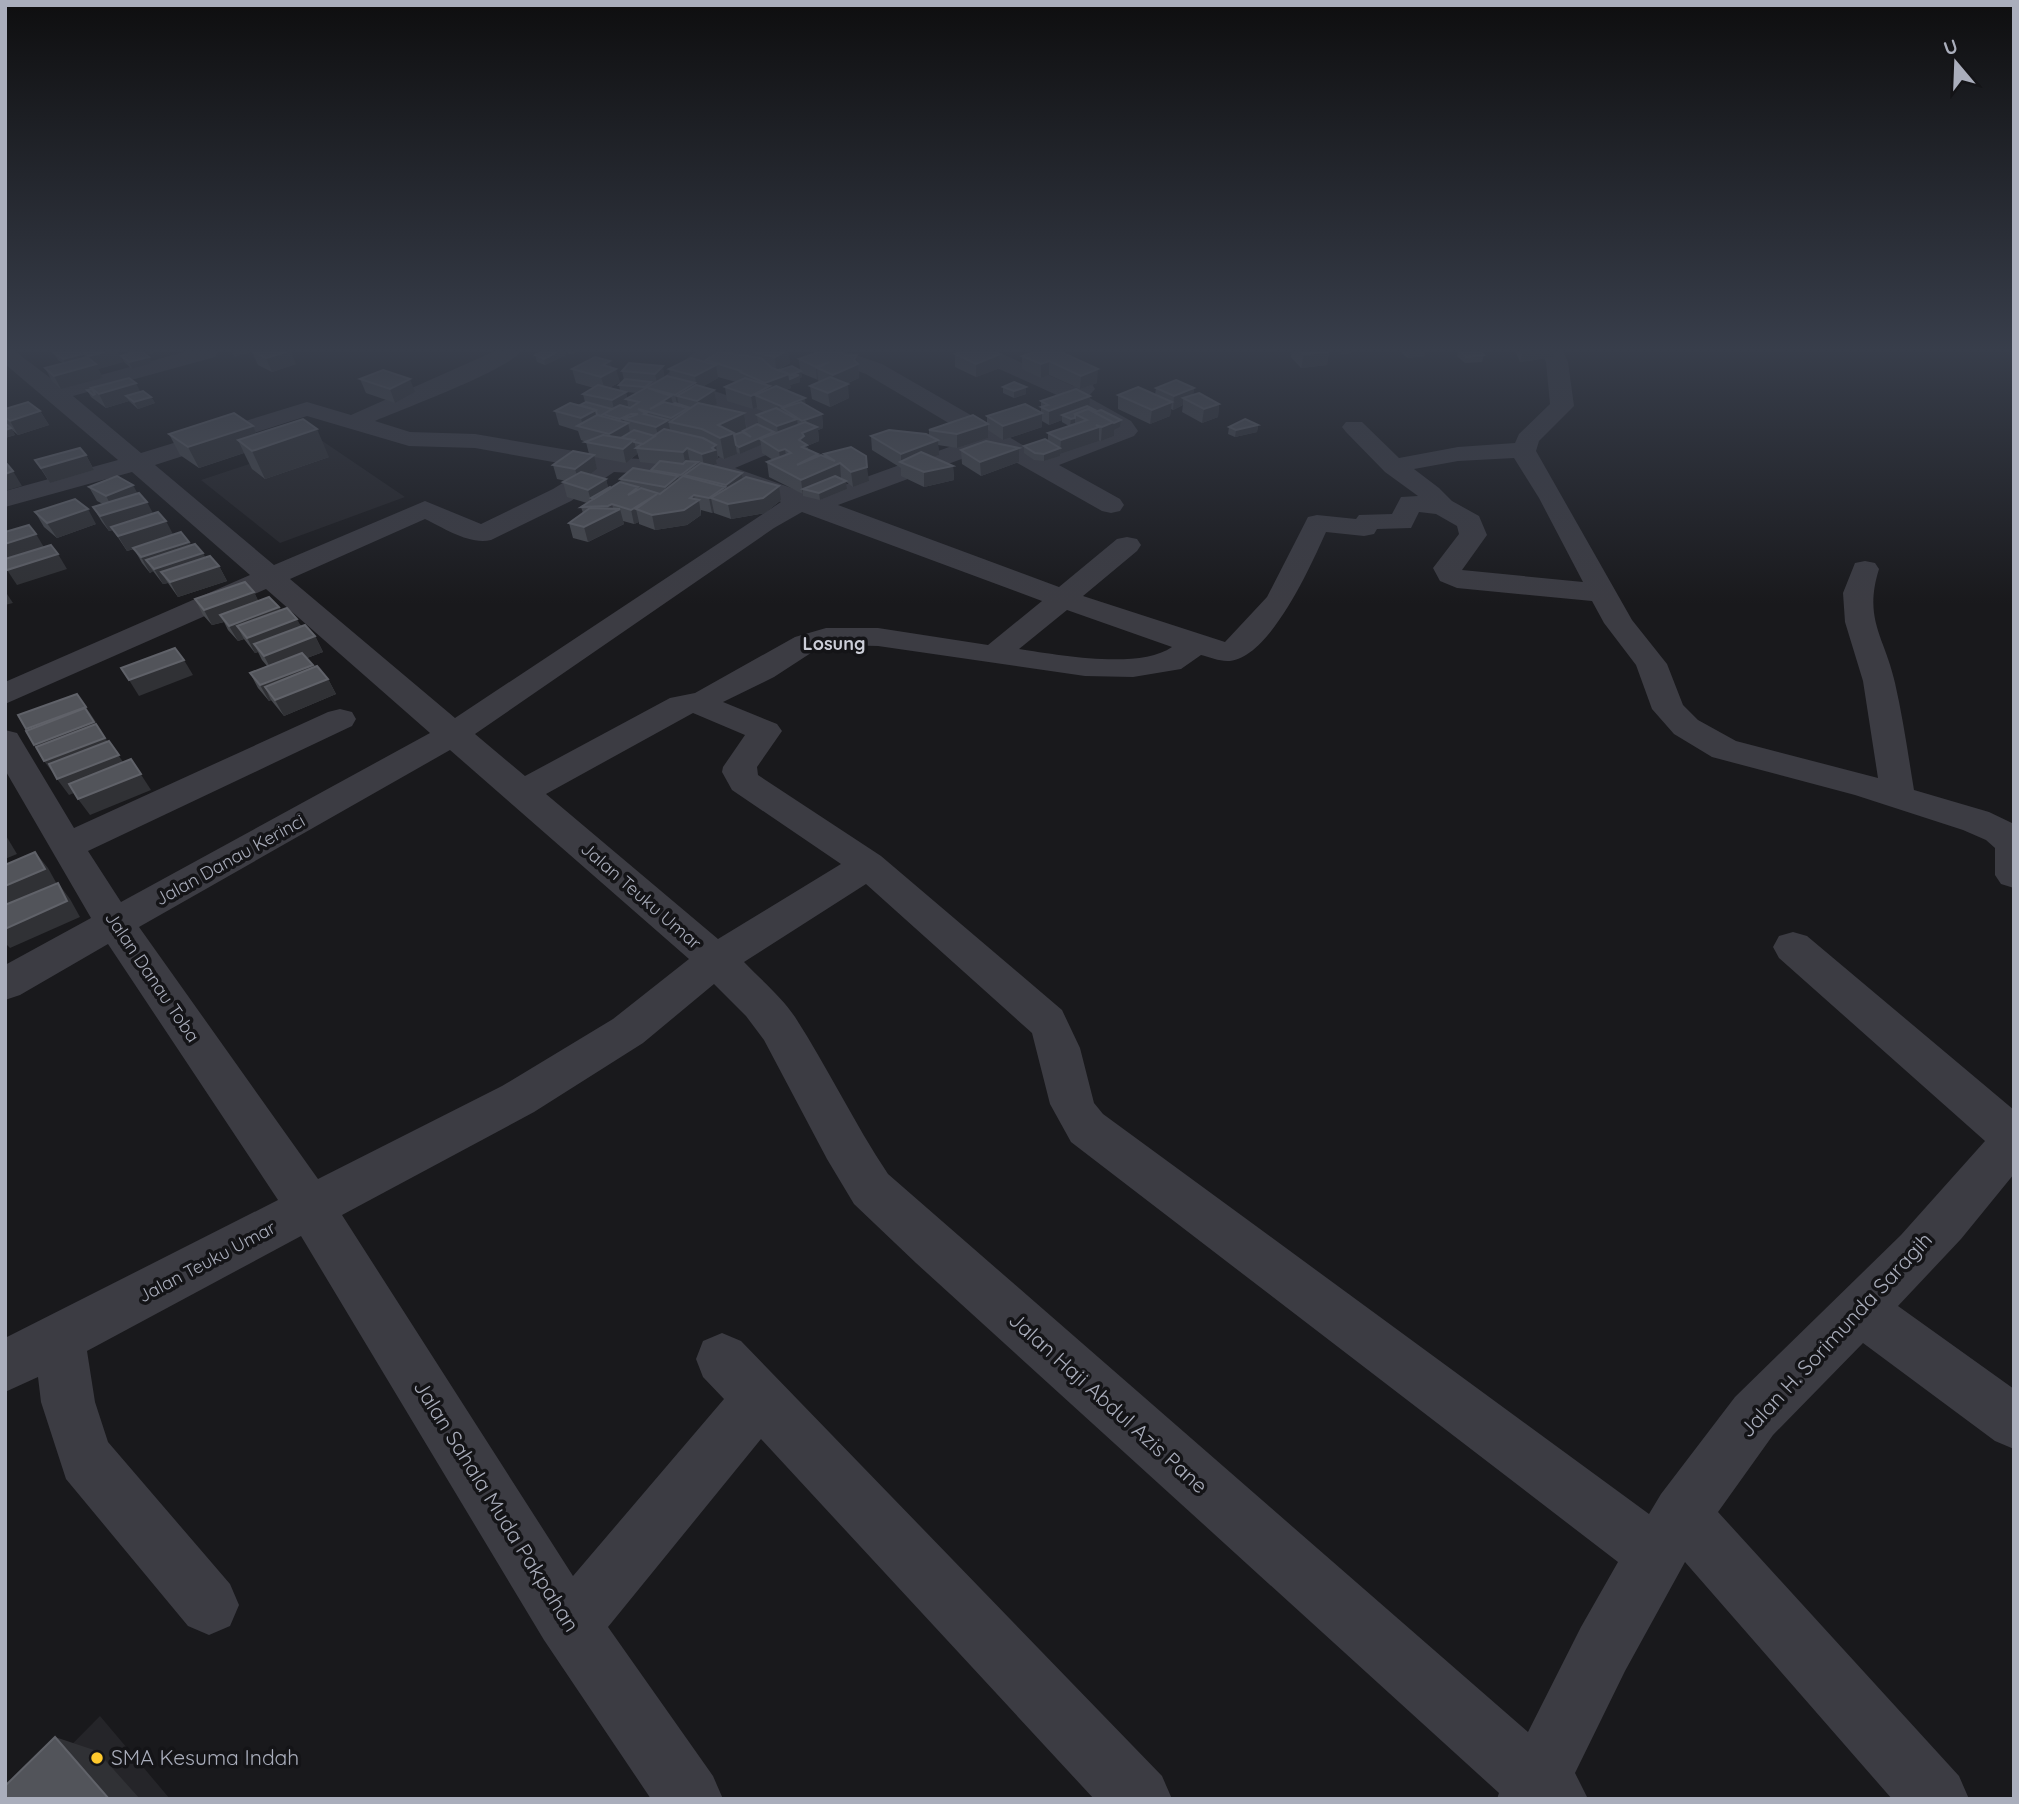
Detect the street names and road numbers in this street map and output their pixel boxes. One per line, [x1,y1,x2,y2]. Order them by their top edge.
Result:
street label: Jalan Danau Kerinci [151,809,309,910]
street label: Jalan Teuku Umar [576,837,706,954]
street label: Jalan Danau Toba [100,907,205,1047]
street label: Jalan Teuku Umar [134,1216,280,1308]
street label: Jalan H. Sorimunda Saragih [1733,1226,1937,1442]
street label: Jalan Haji Abdul Azis Pane [1004,1306,1213,1498]
street label: Jalan Sahala Muda Pakpahan [409,1375,585,1636]

